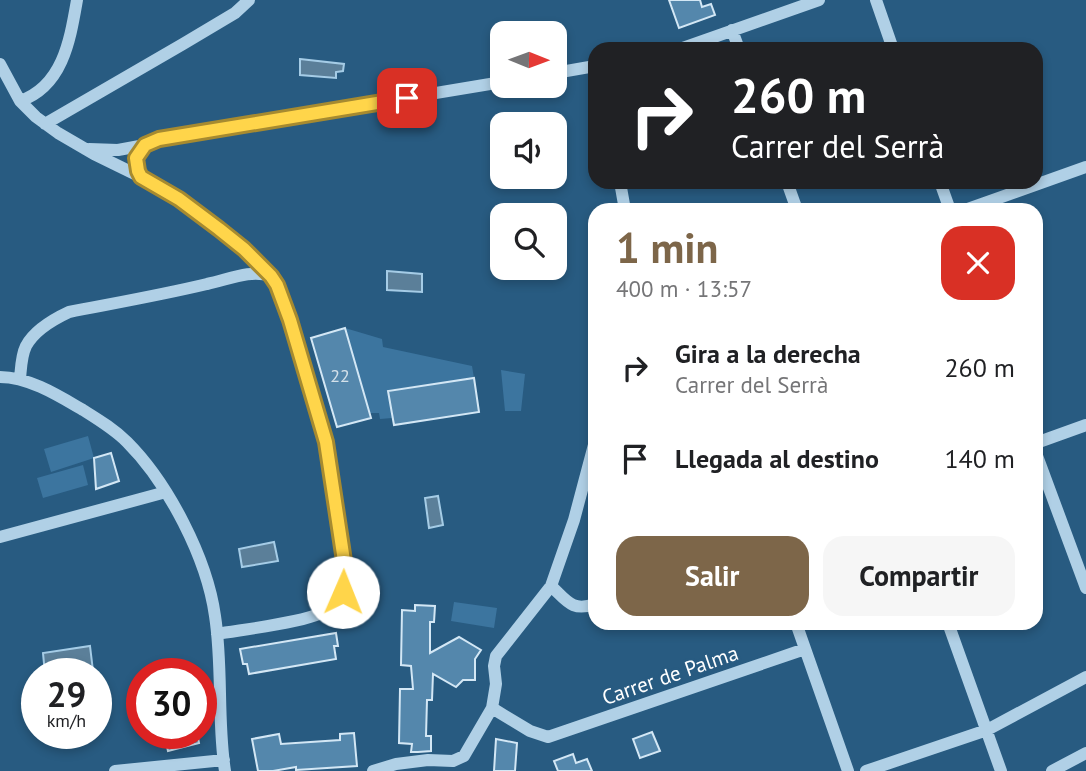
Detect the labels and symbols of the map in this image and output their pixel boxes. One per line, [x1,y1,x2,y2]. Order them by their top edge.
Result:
north arrow [490,21,567,98]
pin [377,68,437,128]
house number: 22 [330,364,350,387]
position arrow [306,555,380,629]
street label: Carrer de Palma [598,639,742,711]
speed limit sign: 30 [126,658,217,749]

